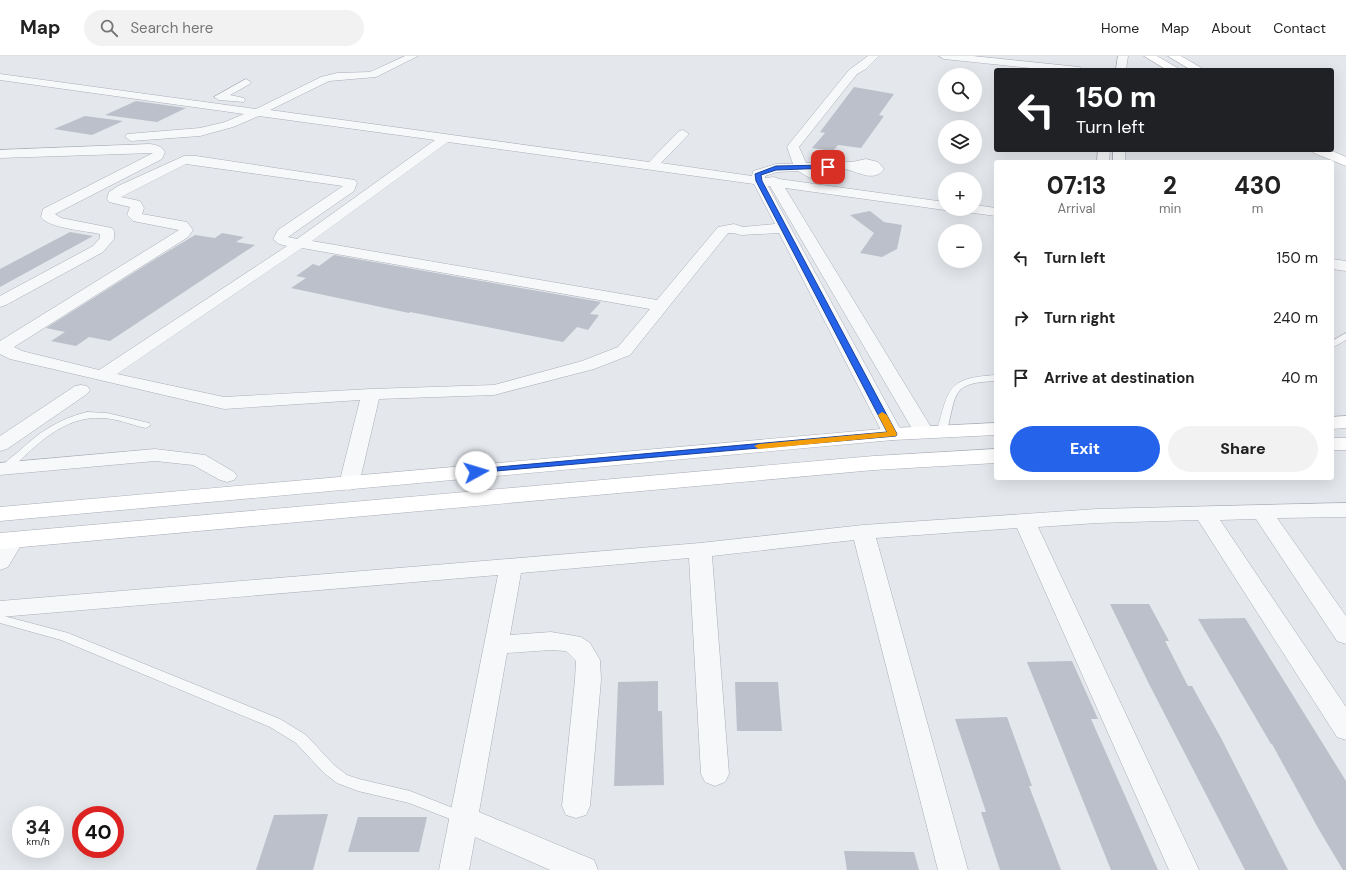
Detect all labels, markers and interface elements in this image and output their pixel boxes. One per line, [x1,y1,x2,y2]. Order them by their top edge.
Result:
search box [84,10,364,46]
text: Map [20,15,60,40]
icon: search [98,17,120,39]
text: Search here [130,18,213,38]
text: Home [1101,19,1139,37]
text: Map [1161,19,1189,37]
text: About [1211,19,1251,37]
text: Contact [1273,19,1326,37]
map controls [938,68,982,268]
button: search [938,68,982,112]
text: 150 m [1076,79,1156,116]
icon: left [1010,84,1062,136]
text: Turn left [1076,115,1145,139]
button: layers [938,120,982,164]
pin [811,150,845,184]
icon: arrive [817,156,839,178]
text: 07:13 [1047,170,1106,201]
text: 2 [1163,170,1177,201]
text: 430 [1234,170,1281,201]
button: + [938,172,982,216]
text: Arrival [1058,200,1095,217]
text: min [1159,200,1181,217]
text: m [1252,200,1263,217]
button: − [938,224,982,268]
icon: left [1010,247,1032,269]
text: Turn left [1044,248,1105,268]
text: 150 m [1277,248,1318,268]
icon: right [1010,307,1032,329]
text: Turn right [1044,308,1115,328]
text: 240 m [1273,308,1318,328]
icon: arrive [1010,367,1032,389]
text: Arrive at destination [1044,368,1195,388]
text: 40 m [1281,368,1318,388]
button: Exit [1010,426,1160,472]
button: Share [1168,426,1318,472]
position arrow [455,451,497,493]
speed limit sign: 40 [72,806,124,858]
text: 34 [25,814,51,840]
text: km/h [26,835,50,848]

